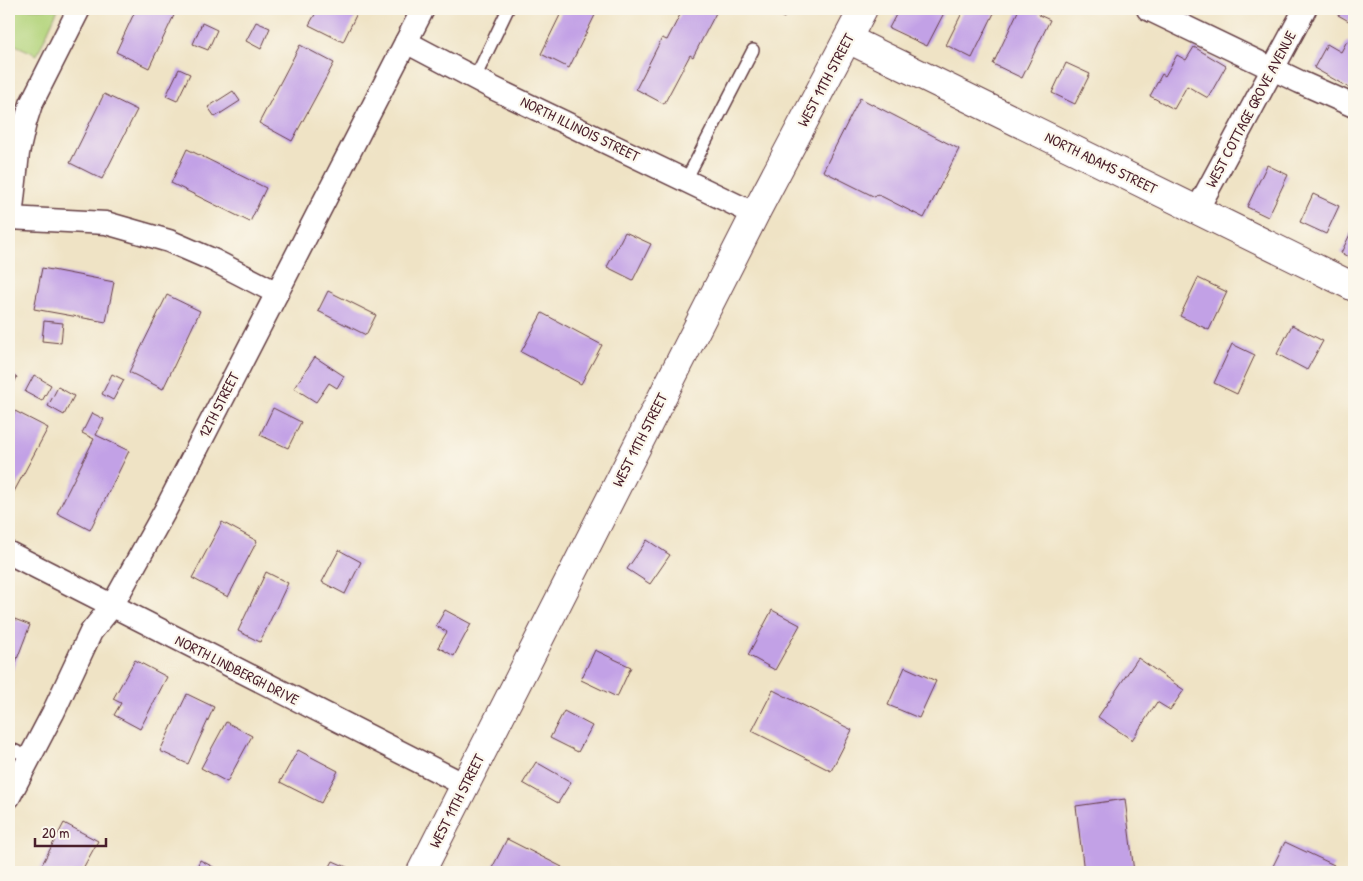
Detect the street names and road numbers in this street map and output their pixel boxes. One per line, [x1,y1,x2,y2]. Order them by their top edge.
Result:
street label: WEST COTTAGE GROVE AVENUE [1200,26,1301,191]
street label: WEST 11TH STREET [792,29,859,130]
street label: NORTH ILLINOIS STREET [517,91,644,167]
street label: NORTH ADAMS STREET [1041,126,1162,199]
street label: 12TH STREET [193,368,244,441]
street label: WEST 11TH STREET [607,388,673,490]
street label: NORTH LINDBERGH DRIVE [172,629,303,710]
street label: WEST 11TH STREET [424,749,490,851]

